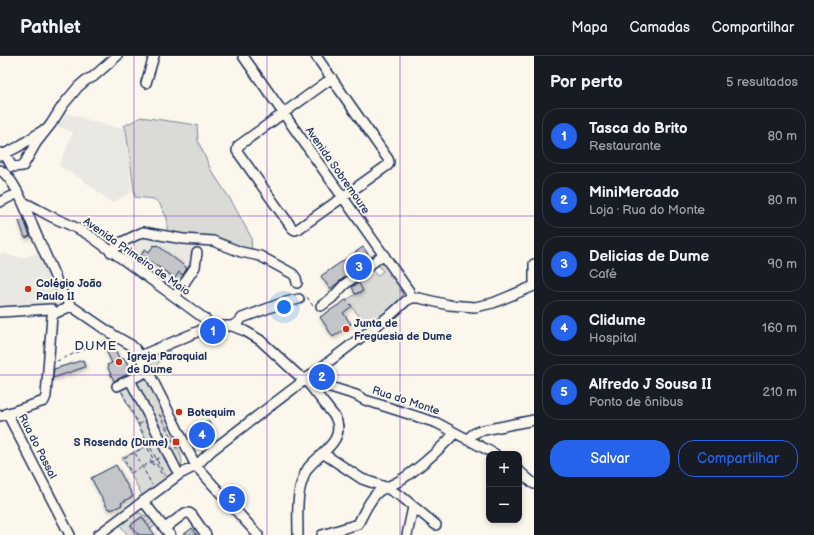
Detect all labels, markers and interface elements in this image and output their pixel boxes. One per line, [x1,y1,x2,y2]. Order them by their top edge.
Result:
text: Pathlet [20,16,81,39]
text: Mapa [572,19,608,36]
text: Camadas [630,19,690,36]
text: Compartilhar [712,19,794,36]
text: Por perto [550,72,623,92]
text: 5 resultados [726,74,798,90]
text: Tasca do Brito [589,119,688,138]
street label: Avenida Sobremoure [303,124,373,217]
text: 1 [561,128,567,144]
text: 80 m [768,128,797,144]
text: Restaurante [589,138,661,154]
text: MiniMercado [589,183,679,202]
text: 2 [560,192,568,208]
text: 80 m [768,192,797,208]
text: Loja · Rua do Monte [589,202,705,218]
street label: Avenida Primeiro de Maio [81,215,193,298]
text: Delicias de Dume [589,247,709,266]
pin: 3 [346,252,372,282]
text: 3 [560,256,568,272]
text: 90 m [768,256,797,272]
text: Café [589,266,617,282]
place label: Colégio João Paulo II [36,277,102,303]
marker: Colégio João Paulo II [23,284,33,294]
your location [274,297,294,317]
text: Clidume [589,311,646,330]
pin: 1 [200,316,226,346]
place label: Junta de Freguesia de Dume [354,317,452,343]
text: 4 [560,320,568,336]
text: 160 m [762,320,797,336]
marker: Junta de Freguesia de Dume [341,324,351,334]
text: Hospital [589,330,637,346]
district label: DUME [75,338,117,354]
place label: Igreja Paroquial de Dume [127,350,207,376]
marker: Igreja Paroquial de Dume [114,357,124,367]
pin: 2 [309,362,335,392]
text: Alfredo J Sousa II [589,375,712,394]
street label: Rua do Monte [370,383,442,418]
text: 5 [560,384,568,400]
text: 210 m [763,384,797,400]
text: Ponto de ônibus [589,394,683,410]
place label: Botequim [187,406,235,419]
marker: Botequim [174,407,184,417]
street label: Rua do Passal [16,412,59,481]
pin: 4 [189,420,215,450]
place label: S Rosendo (Dume) [74,436,168,449]
marker: S Rosendo (Dume) [171,437,181,447]
button: Salvar [550,440,670,477]
button: Compartilhar [678,440,798,477]
map controls [486,451,522,523]
button: + [486,451,522,487]
pin: 5 [219,484,245,514]
button: − [486,487,522,523]

